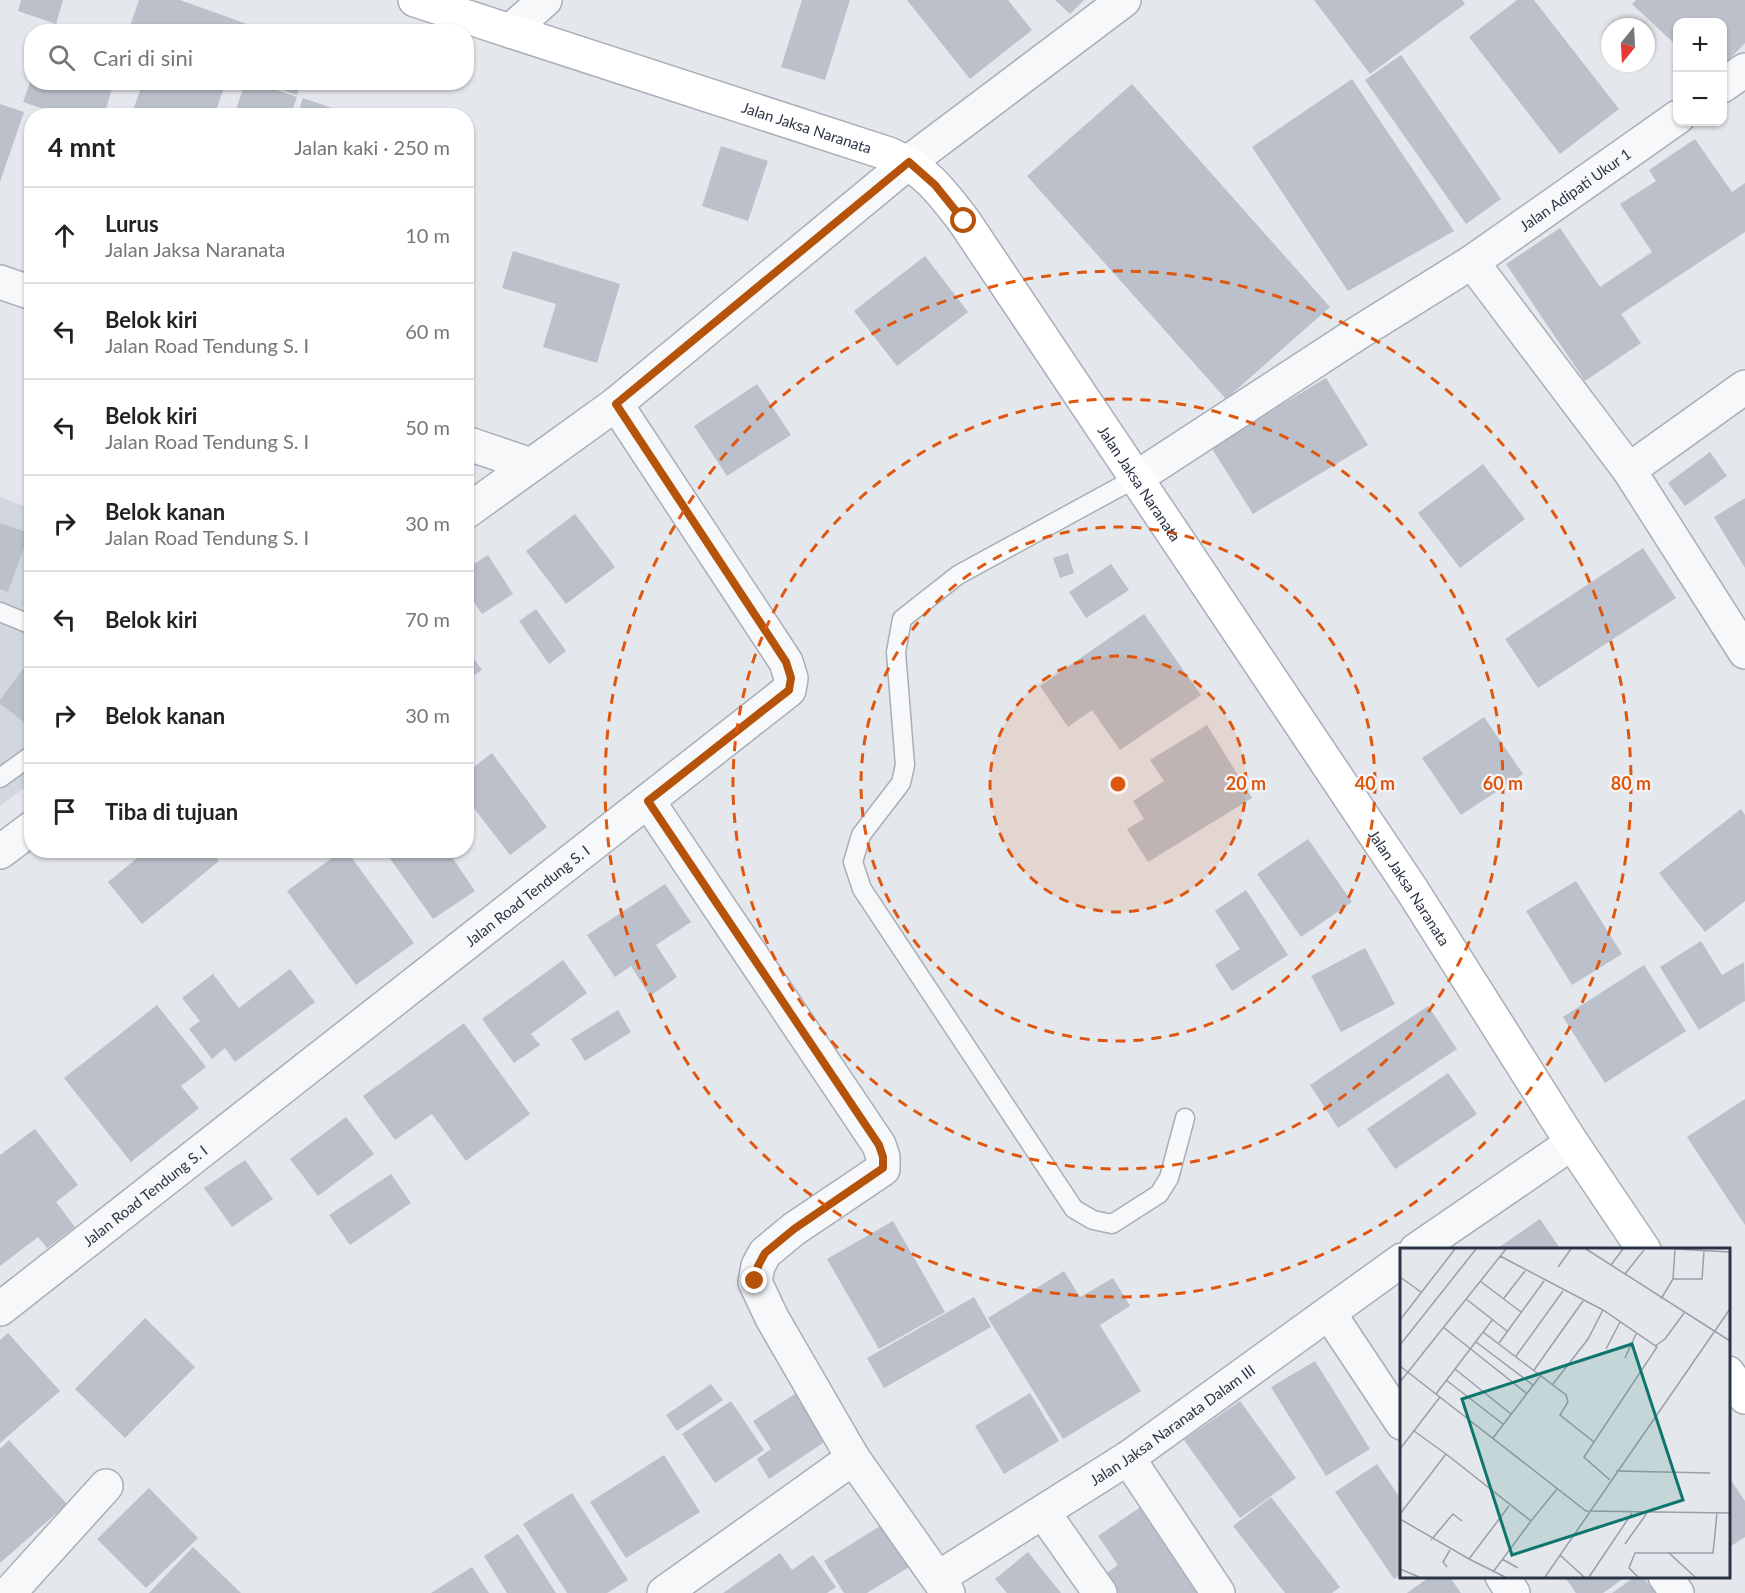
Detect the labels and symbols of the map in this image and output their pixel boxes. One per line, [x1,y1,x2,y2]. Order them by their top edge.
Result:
north arrow [1601,18,1655,72]
street label: Jalan Jaksa Naranata [740,98,874,157]
street label: Jalan Adipati Ukur 1 [1516,144,1634,235]
route start [950,207,976,233]
street label: Jalan Jaksa Naranata [1094,422,1185,544]
text: 20 m [1226,772,1266,794]
text: 40 m [1355,772,1395,794]
text: 60 m [1483,772,1523,794]
text: 80 m [1611,772,1651,794]
centre of rings [1108,774,1128,794]
street label: Jalan Jaksa Naranata [1365,826,1454,949]
street label: Jalan Road Tendung S. I [461,841,593,950]
street label: Jalan Road Tendung S. I [79,1141,211,1250]
inset map [1400,1248,1730,1578]
route end [741,1267,767,1293]
street label: Jalan Jaksa Naranata Dalam III [1086,1360,1258,1489]

